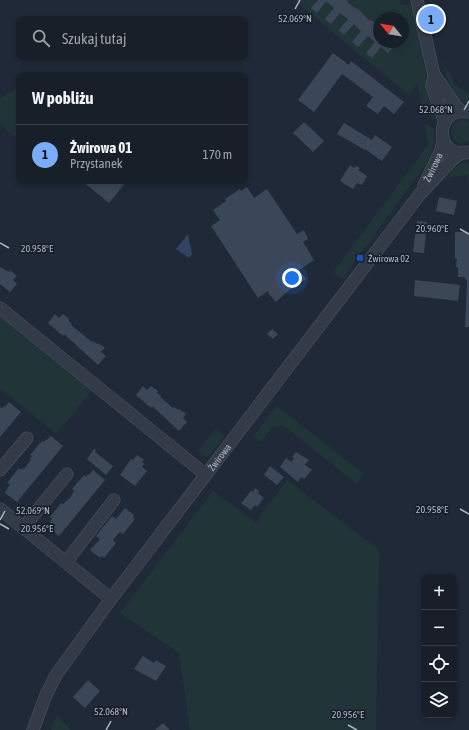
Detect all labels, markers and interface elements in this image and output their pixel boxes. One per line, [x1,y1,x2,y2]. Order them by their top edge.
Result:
pin: 1 [418,4,444,34]
north arrow [373,12,409,48]
text: 52.069°N [278,13,312,24]
search box [16,16,248,60]
icon: search [30,27,52,49]
text: Szukaj tutaj [62,30,126,47]
text: W pobliżu [32,88,94,108]
text: 52.068°N [419,104,453,115]
text: Żwirowa 01 [70,139,132,156]
text: 1 [42,147,48,162]
text: 170 m [203,147,232,162]
street label: Żwirowa [421,150,445,183]
text: Przystanek [70,156,123,171]
text: 20.960°E [416,223,449,234]
text: 20.958°E [21,243,54,254]
marker: Żwirowa 02 [355,253,365,263]
place label: Żwirowa 02 [368,253,410,264]
your location [282,268,302,288]
street label: Żwirowa [206,441,233,473]
text: 20.958°E [416,504,449,515]
text: 52.069°N [16,505,50,516]
text: 20.956°E [21,523,54,534]
map controls [421,574,457,718]
button: + [421,574,457,610]
button: − [421,610,457,646]
button: locate [421,646,457,682]
button: layers [421,682,457,718]
text: 52.068°N [94,706,128,717]
text: 20.956°E [332,709,365,720]

